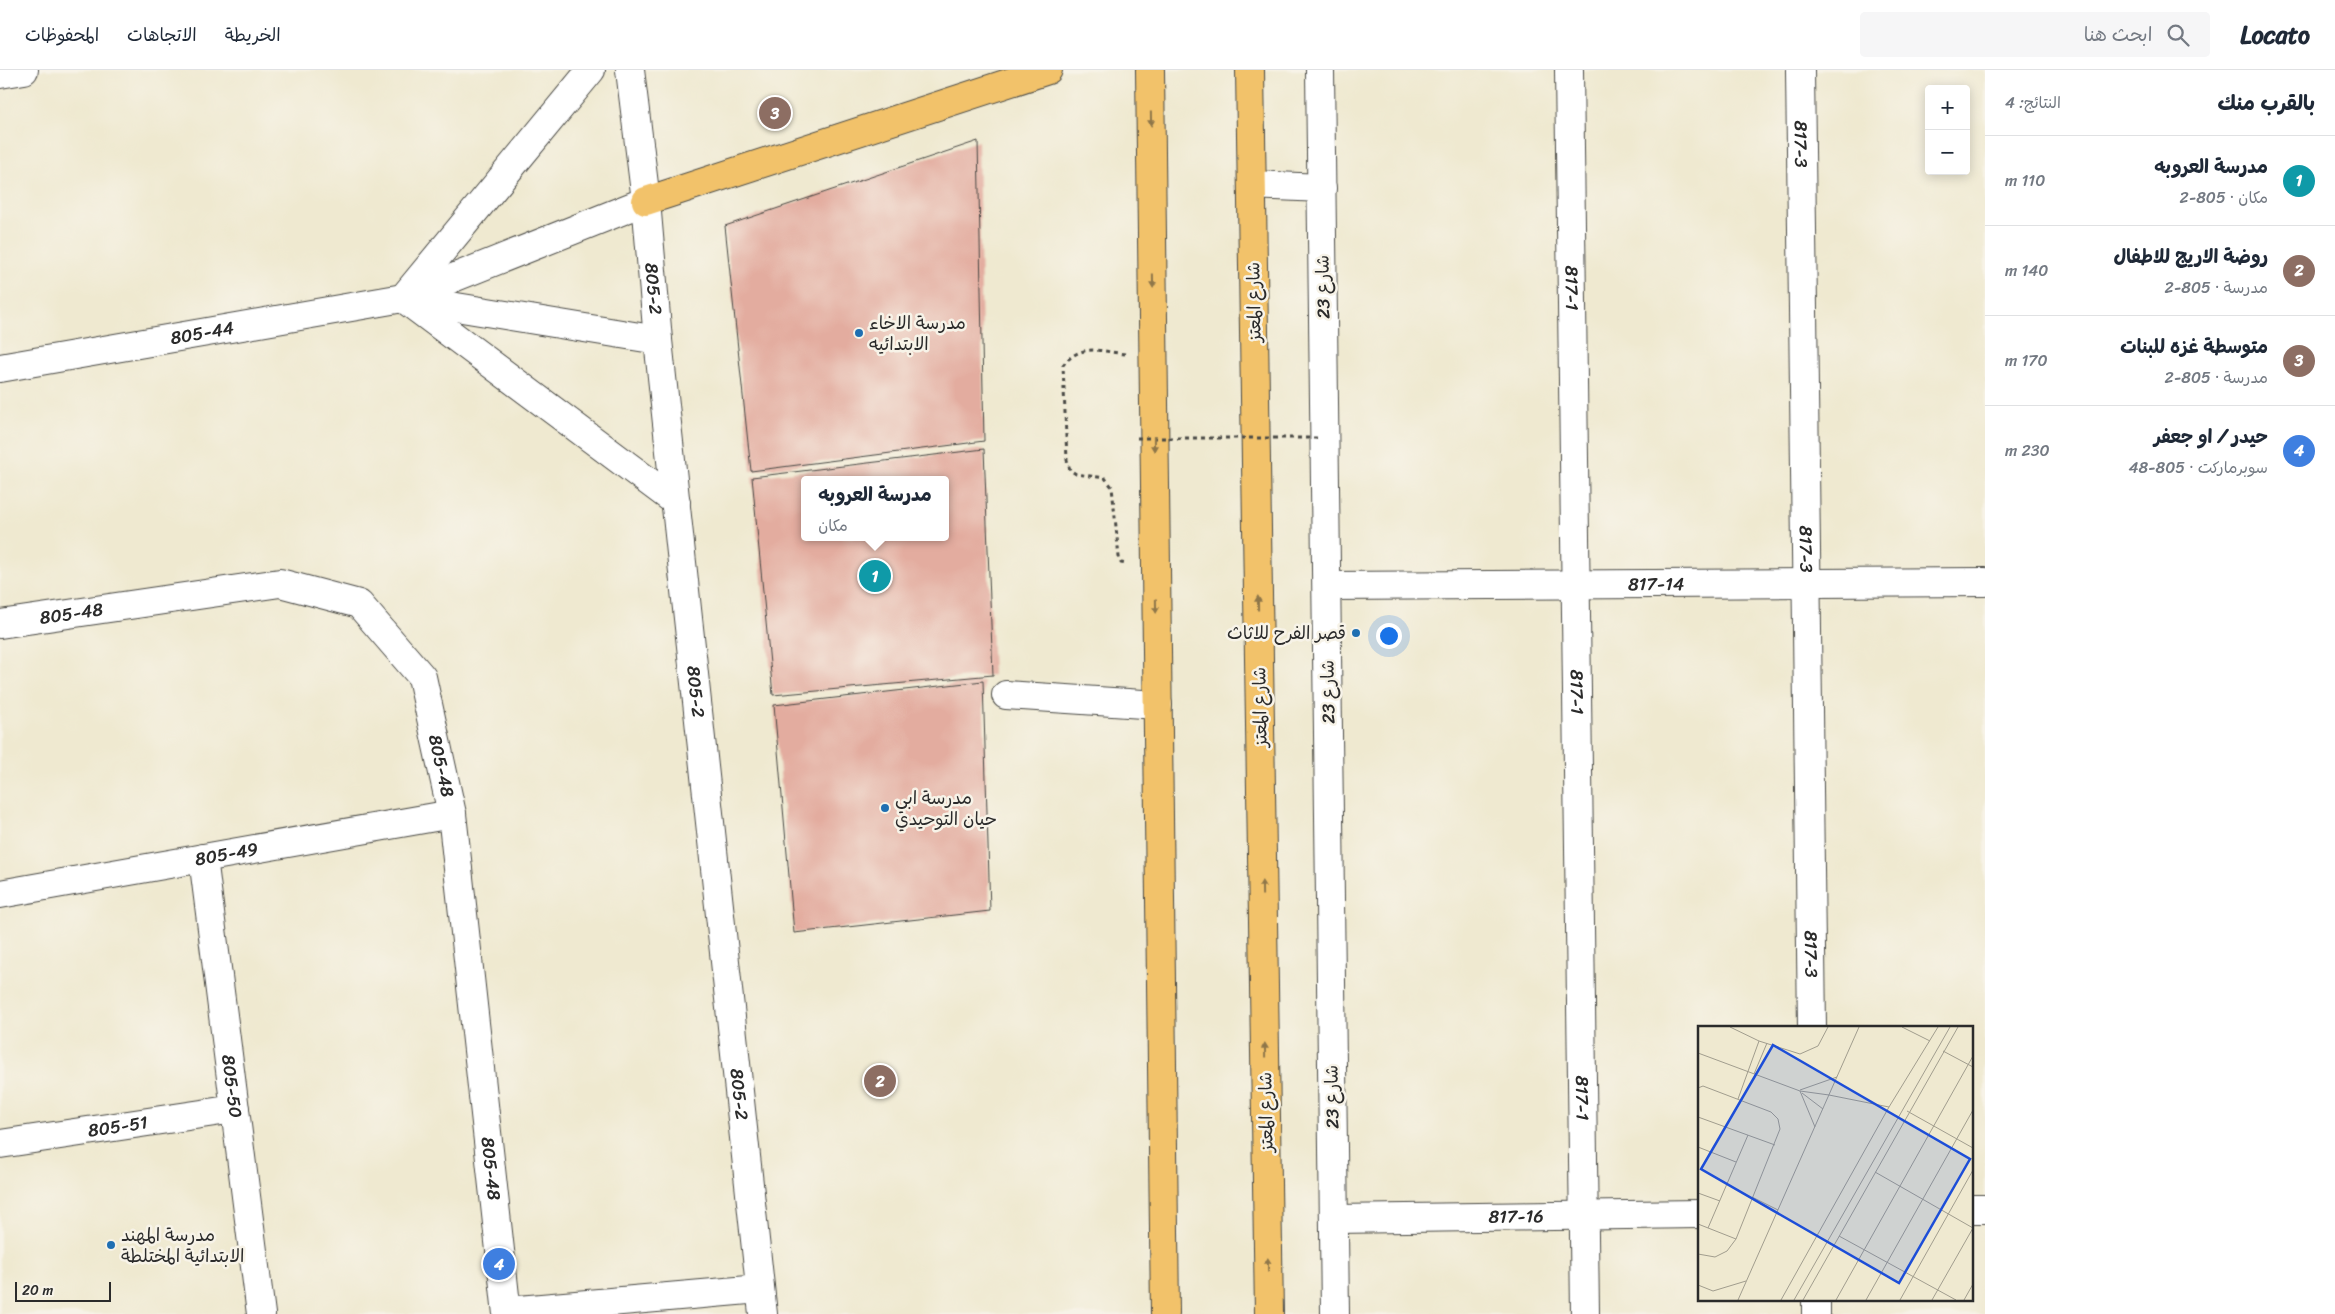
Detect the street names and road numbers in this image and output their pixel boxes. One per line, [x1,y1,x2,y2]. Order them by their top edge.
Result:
street label: 817-3 [1785,120,1817,168]
street label: شارع 23 [1306,255,1340,319]
street label: 805-2 [635,261,672,316]
street label: شارع المعتز [1237,262,1271,344]
street label: 817-1 [1556,265,1588,311]
street label: 805-44 [168,312,236,354]
street label: 817-3 [1790,525,1822,573]
street label: 817-14 [1628,568,1684,600]
street label: 805-48 [37,593,105,634]
street label: شارع 23 [1311,660,1345,724]
street label: 805-2 [677,664,715,719]
street label: شارع المعتز [1243,667,1277,749]
street label: 817-1 [1561,669,1593,715]
street label: 805-48 [419,731,464,800]
street label: 805-49 [192,833,261,875]
street label: 817-3 [1795,930,1827,978]
street label: 805-50 [212,1052,252,1120]
street label: شارع 23 [1315,1065,1349,1129]
street label: 805-2 [721,1067,758,1122]
street label: شارع المعتز [1249,1072,1283,1154]
street label: 817-1 [1566,1075,1599,1121]
street label: 805-51 [86,1106,150,1147]
street label: 805-48 [472,1135,510,1202]
street label: 817-16 [1488,1200,1544,1233]

